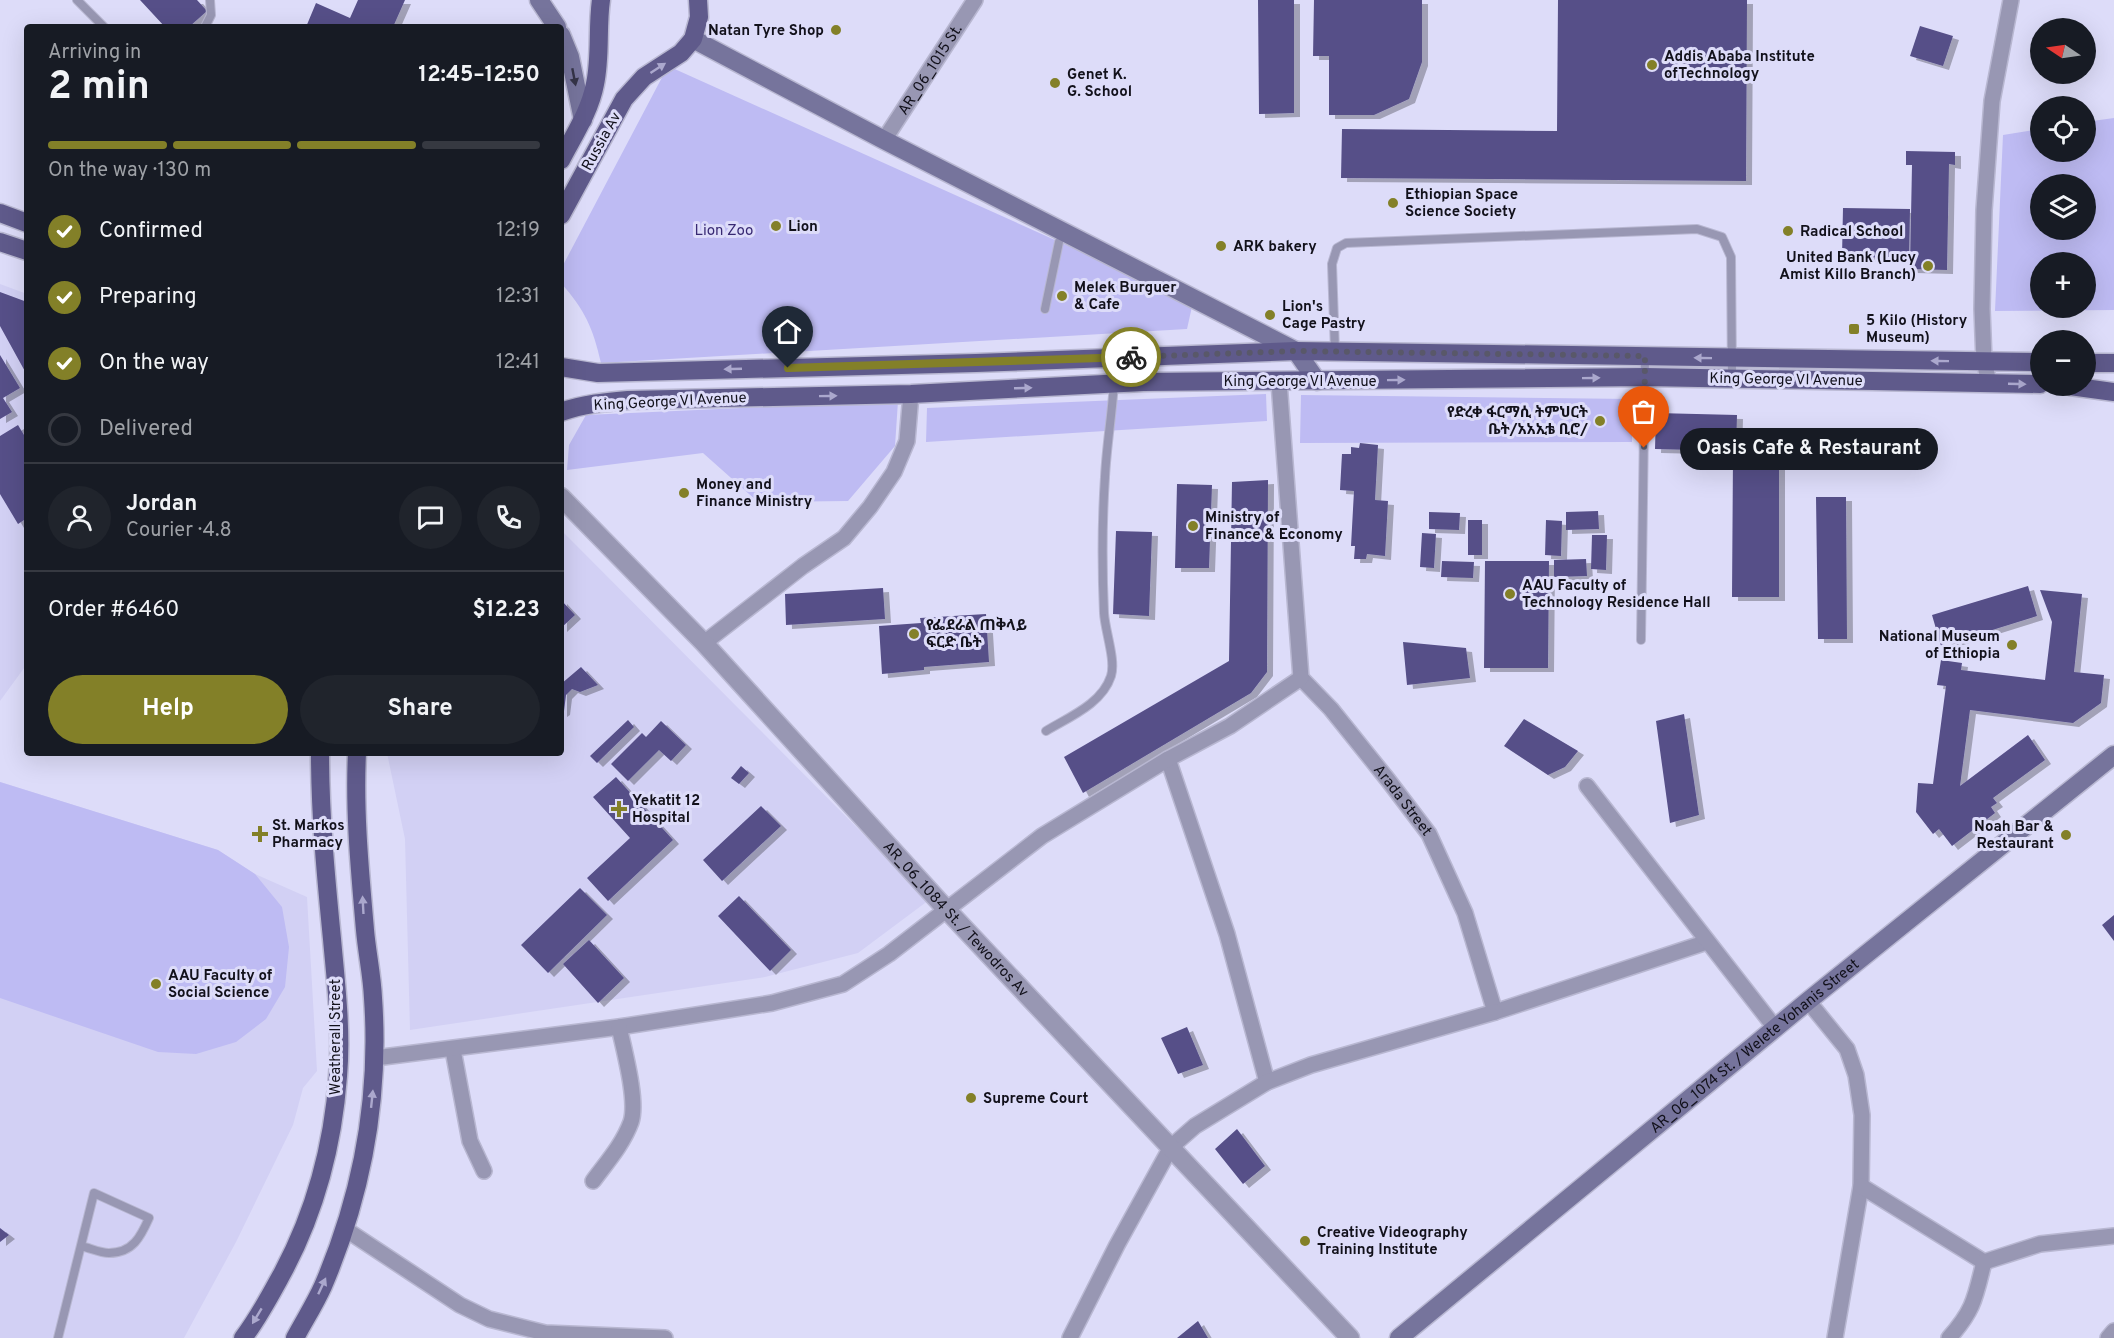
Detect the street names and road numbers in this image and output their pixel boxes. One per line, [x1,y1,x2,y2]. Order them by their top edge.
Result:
street label: AR_06_1015 St. [895,21,967,119]
street label: Russia Av [578,109,626,174]
street label: King George VI Avenue [1709,370,1863,391]
street label: King George VI Avenue [1223,373,1377,392]
street label: King George VI Avenue [593,389,747,416]
street label: Arada Street [1368,761,1435,840]
street label: AR_06_1084 St. / Tewodros Av [878,838,1032,1002]
street label: AR_06_1074 St. / Welete Yohanis Street [1647,956,1864,1138]
street label: Weatherall Street [327,979,346,1095]

